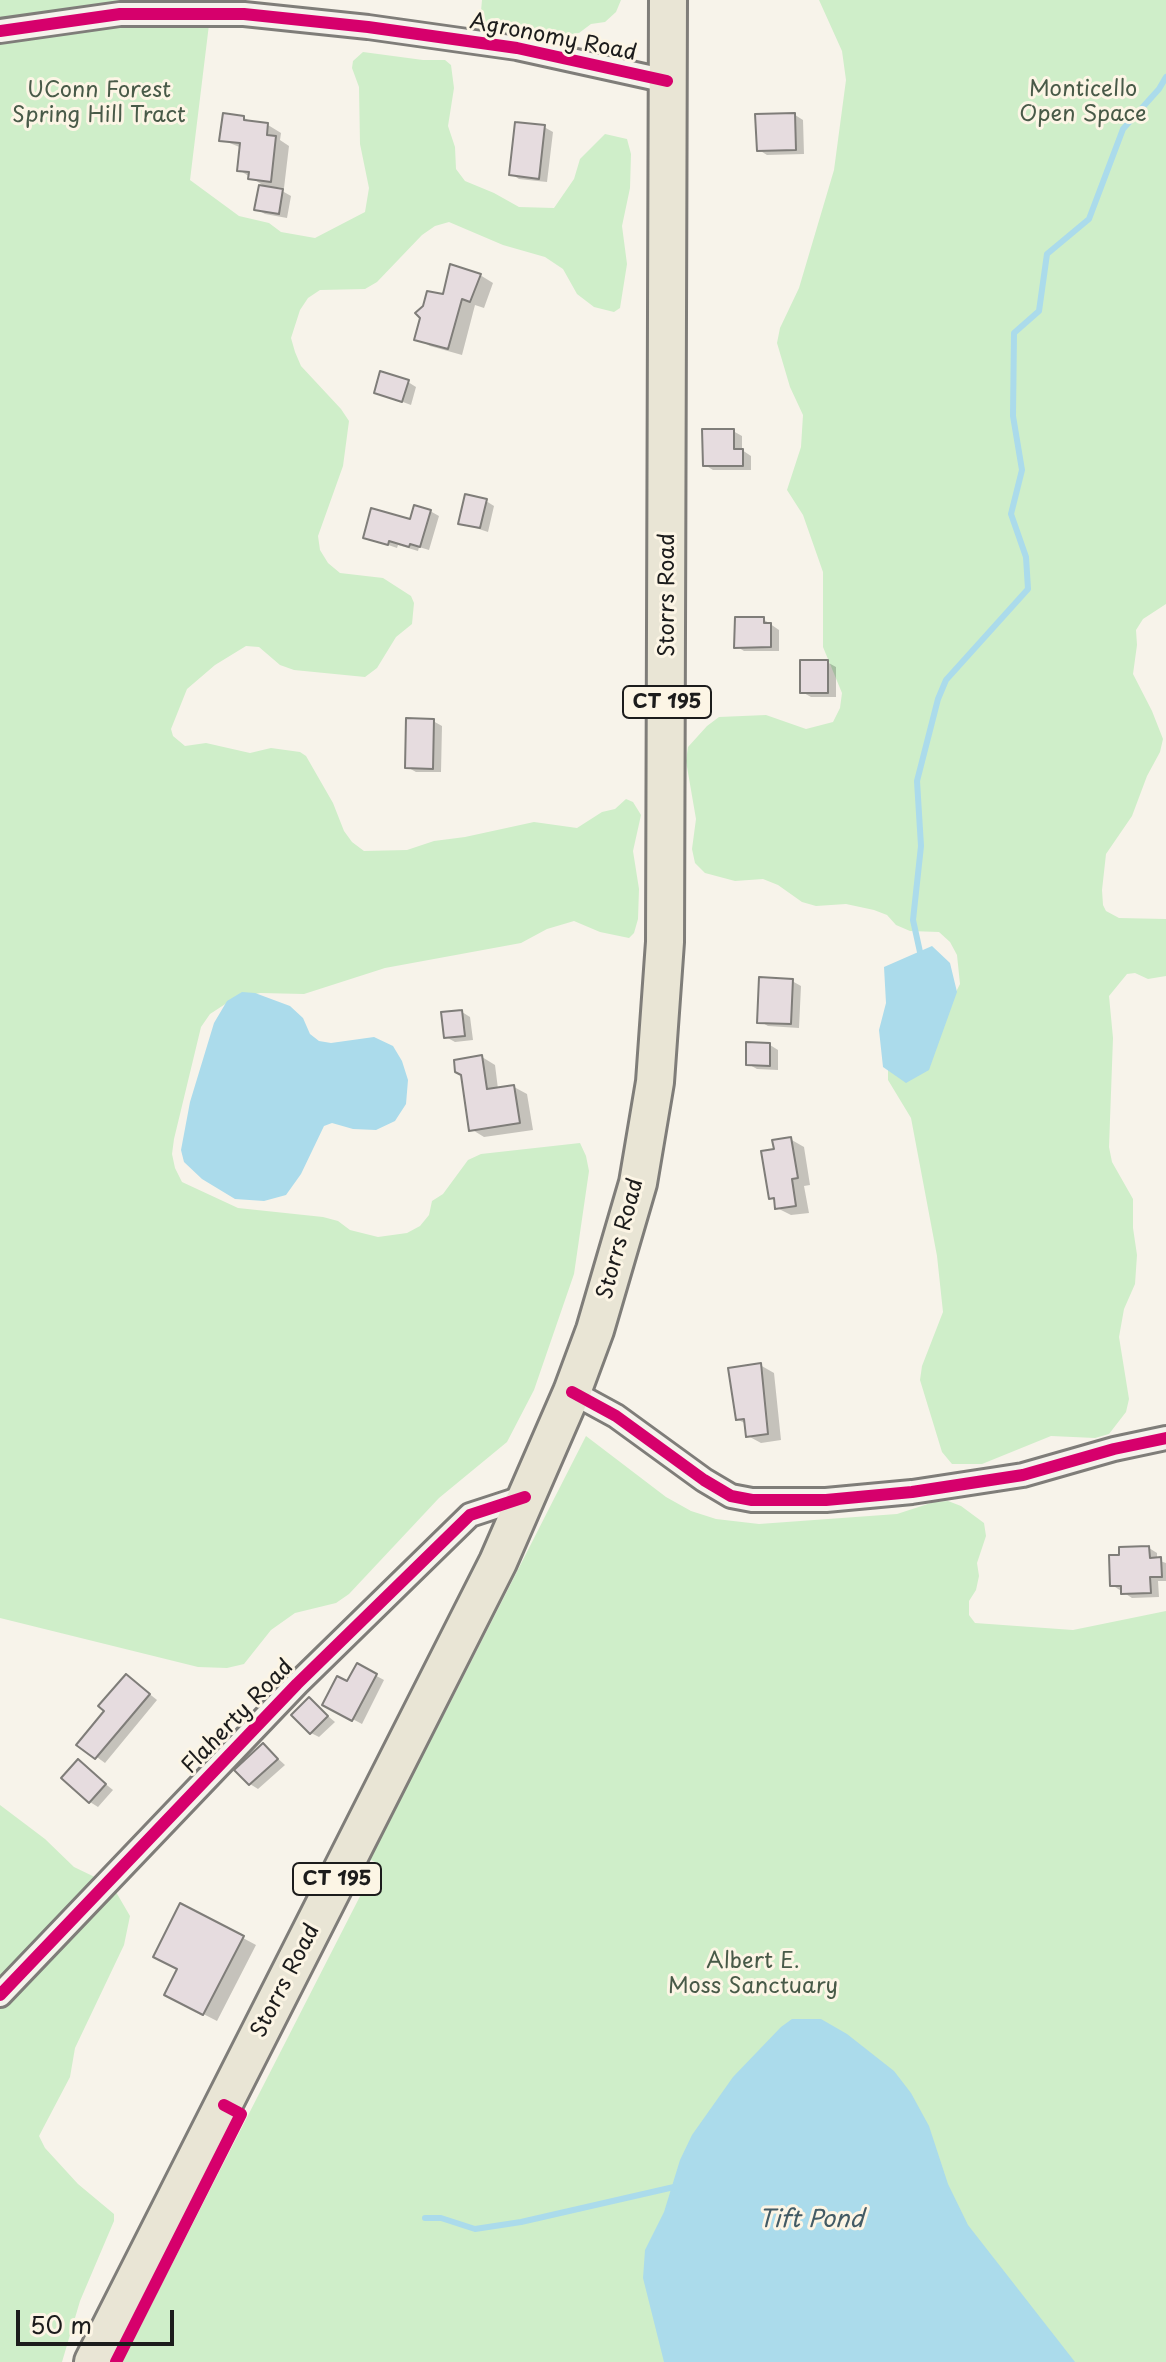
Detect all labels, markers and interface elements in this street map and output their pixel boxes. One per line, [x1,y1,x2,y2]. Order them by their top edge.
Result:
street label: Agronomy Road [467,9,639,67]
park label: Monticello Open Space [1019,77,1147,128]
park label: UConn Forest Spring Hill Tract [12,78,186,130]
street label: Storrs Road [655,533,681,657]
road number: CT 195 [623,686,711,718]
street label: Storrs Road [592,1176,650,1302]
street label: Flaherty Road [177,1654,299,1780]
road number: CT 195 [293,1863,381,1895]
street label: Storrs Road [246,1920,326,2042]
park label: Albert E. Moss Sanctuary [668,1949,838,2000]
water label: Tift Pond [758,2206,864,2234]
scale bar [20,2294,178,2344]
text: 50 m [30,2306,92,2342]

